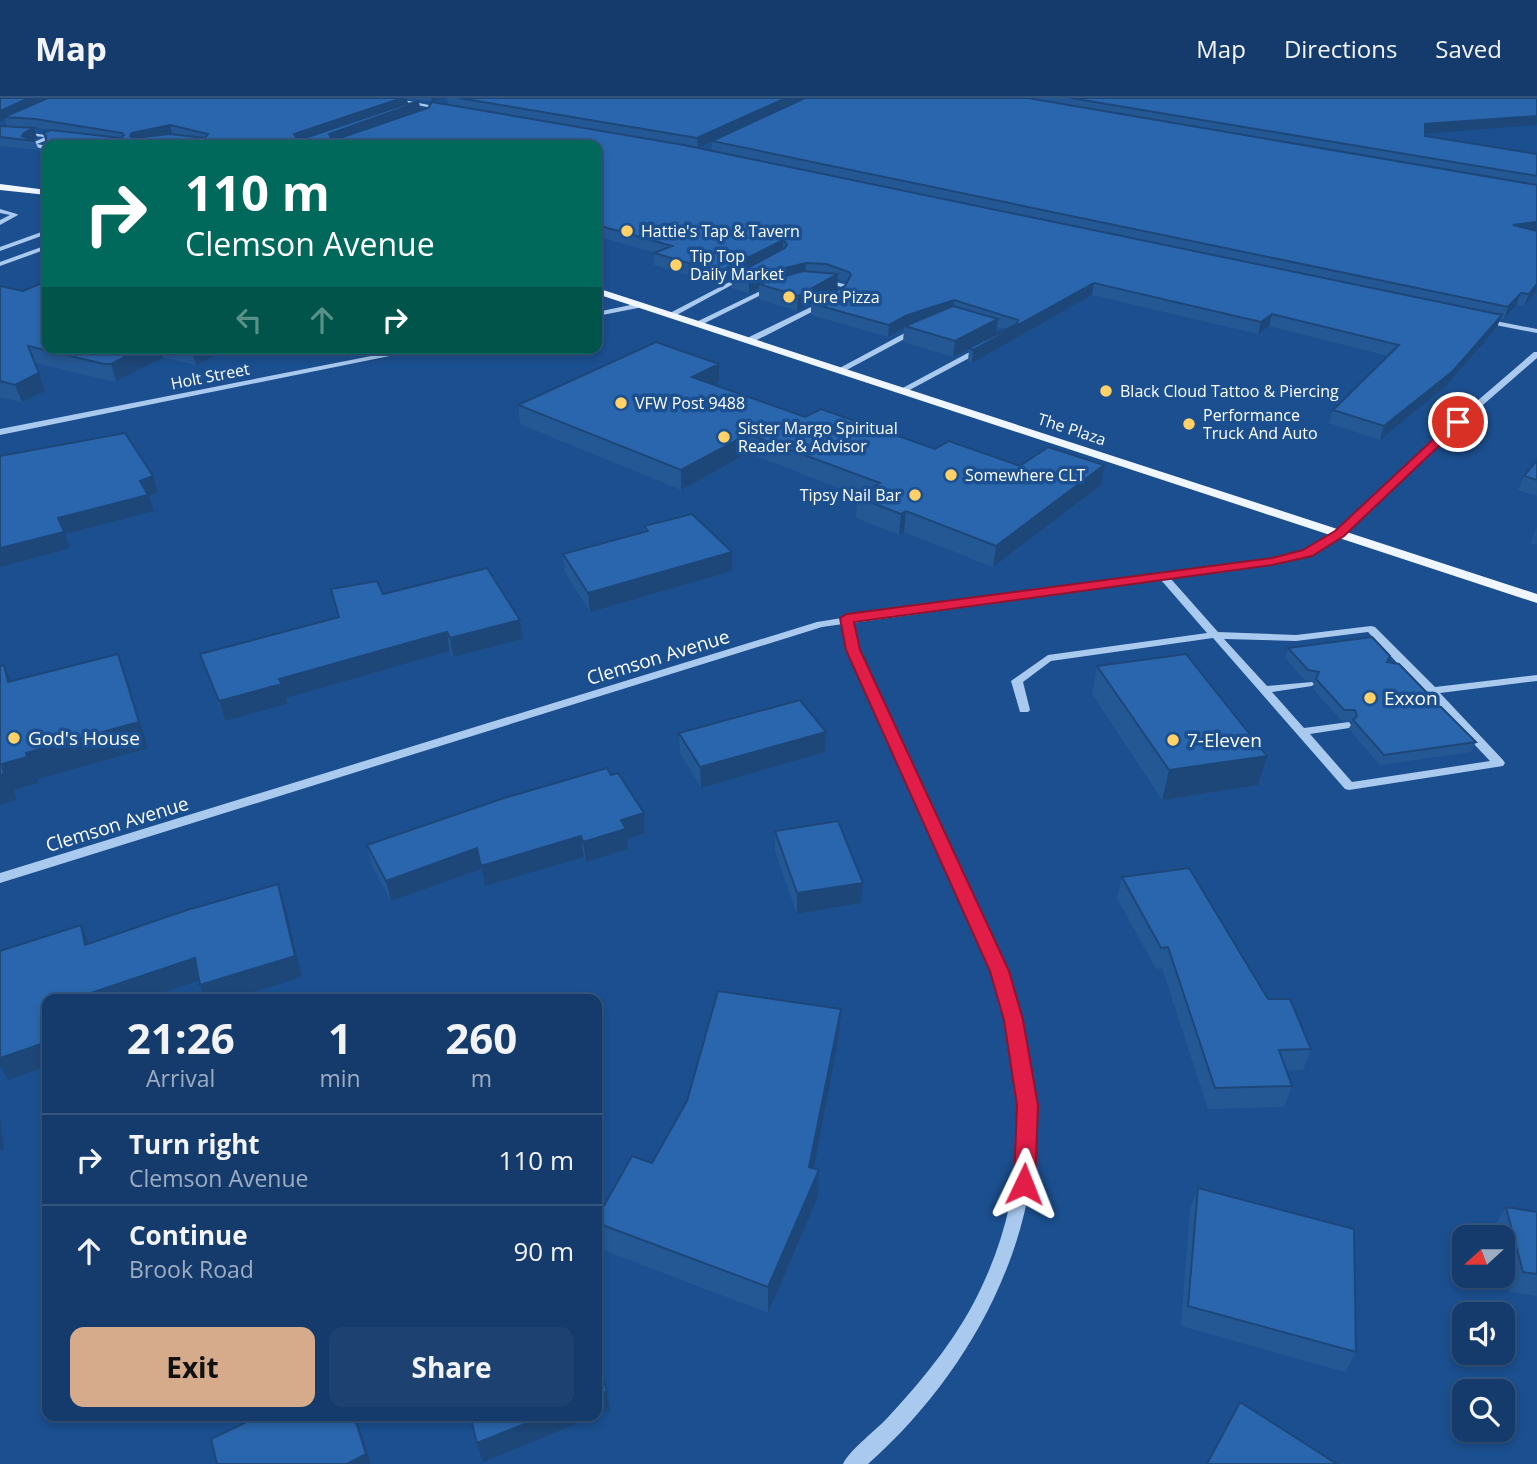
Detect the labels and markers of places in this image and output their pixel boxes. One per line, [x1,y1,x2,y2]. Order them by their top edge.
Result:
place label: Hattie's Tap & Tavern [641,220,800,242]
marker: Hattie's Tap & Tavern [619,223,635,239]
place label: Tip Top Daily Market [690,245,784,285]
marker: Tip Top Daily Market [668,257,684,273]
place label: Pure Pizza [803,286,880,308]
marker: Pure Pizza [781,289,797,305]
place label: Black Cloud Tattoo & Piercing [1120,380,1339,402]
marker: Black Cloud Tattoo & Piercing [1098,383,1114,399]
place label: VFW Post 9488 [635,392,745,414]
pin [1428,392,1488,452]
marker: VFW Post 9488 [613,395,629,411]
place label: Performance Truck And Auto [1203,404,1318,444]
marker: Performance Truck And Auto [1181,416,1197,432]
place label: Sister Margo Spiritual Reader & Advisor [738,417,898,457]
marker: Sister Margo Spiritual Reader & Advisor [716,429,732,445]
place label: Somewhere CLT [965,464,1086,486]
marker: Somewhere CLT [943,467,959,483]
place label: Tipsy Nail Bar [800,484,901,506]
marker: Tipsy Nail Bar [907,487,923,503]
place label: Exxon [1384,685,1438,711]
marker: Exxon [1362,690,1378,706]
place label: God's House [28,725,140,751]
place label: 7-Eleven [1187,727,1262,753]
marker: God's House [6,730,22,746]
marker: 7-Eleven [1165,732,1181,748]

